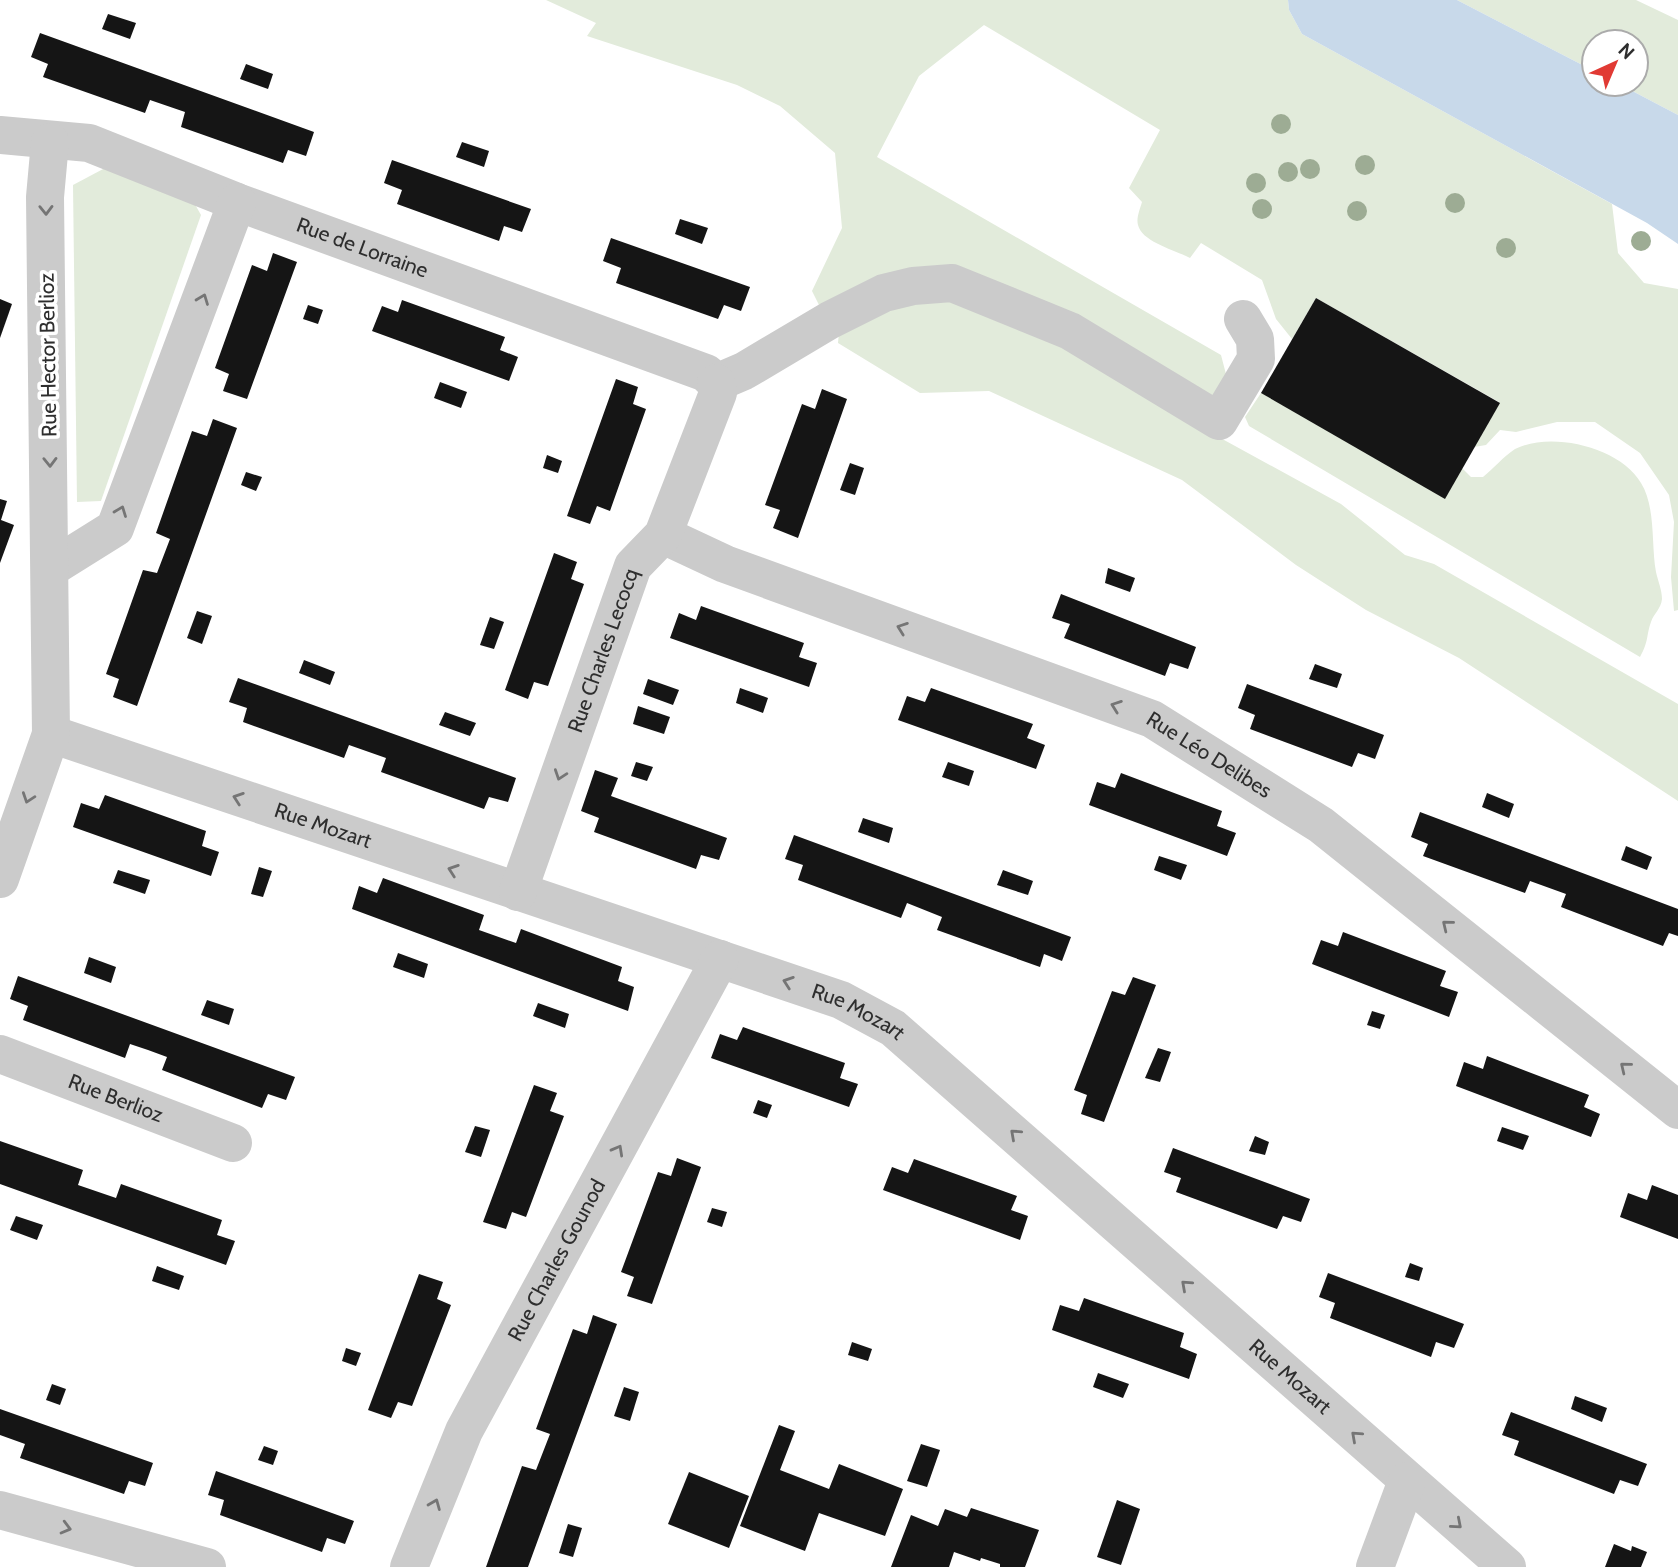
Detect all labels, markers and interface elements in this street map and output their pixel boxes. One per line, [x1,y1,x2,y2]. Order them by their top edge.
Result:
north arrow [1580,28,1650,98]
text: N [1614,38,1639,64]
one-way arrow [38,205,53,216]
street label: Rue de Lorraine [293,212,432,283]
street label: Rue Hector Berlioz [34,273,61,437]
one-way arrow [194,293,208,305]
one-way arrow [42,457,57,468]
one-way arrow [113,506,127,518]
street label: Rue Charles Lecocq [562,565,643,736]
one-way arrow [896,622,908,636]
one-way arrow [1110,700,1122,714]
street label: Rue Léo Delibes [1142,706,1277,803]
one-way arrow [554,768,568,780]
one-way arrow [22,792,36,804]
one-way arrow [232,792,245,806]
street label: Rue Mozart [271,797,375,853]
one-way arrow [448,864,460,879]
one-way arrow [1442,921,1454,934]
one-way arrow [783,976,795,990]
street label: Rue Mozart [809,978,910,1045]
one-way arrow [1620,1063,1633,1075]
street label: Rue Berlioz [65,1068,167,1127]
one-way arrow [1010,1130,1023,1142]
one-way arrow [610,1144,623,1157]
street label: Rue Charles Gounod [502,1175,610,1345]
one-way arrow [1181,1281,1194,1293]
street label: Rue Mozart [1244,1334,1337,1419]
one-way arrow [1351,1432,1364,1444]
one-way arrow [426,1498,440,1510]
one-way arrow [1448,1516,1461,1528]
one-way arrow [60,1520,72,1535]

